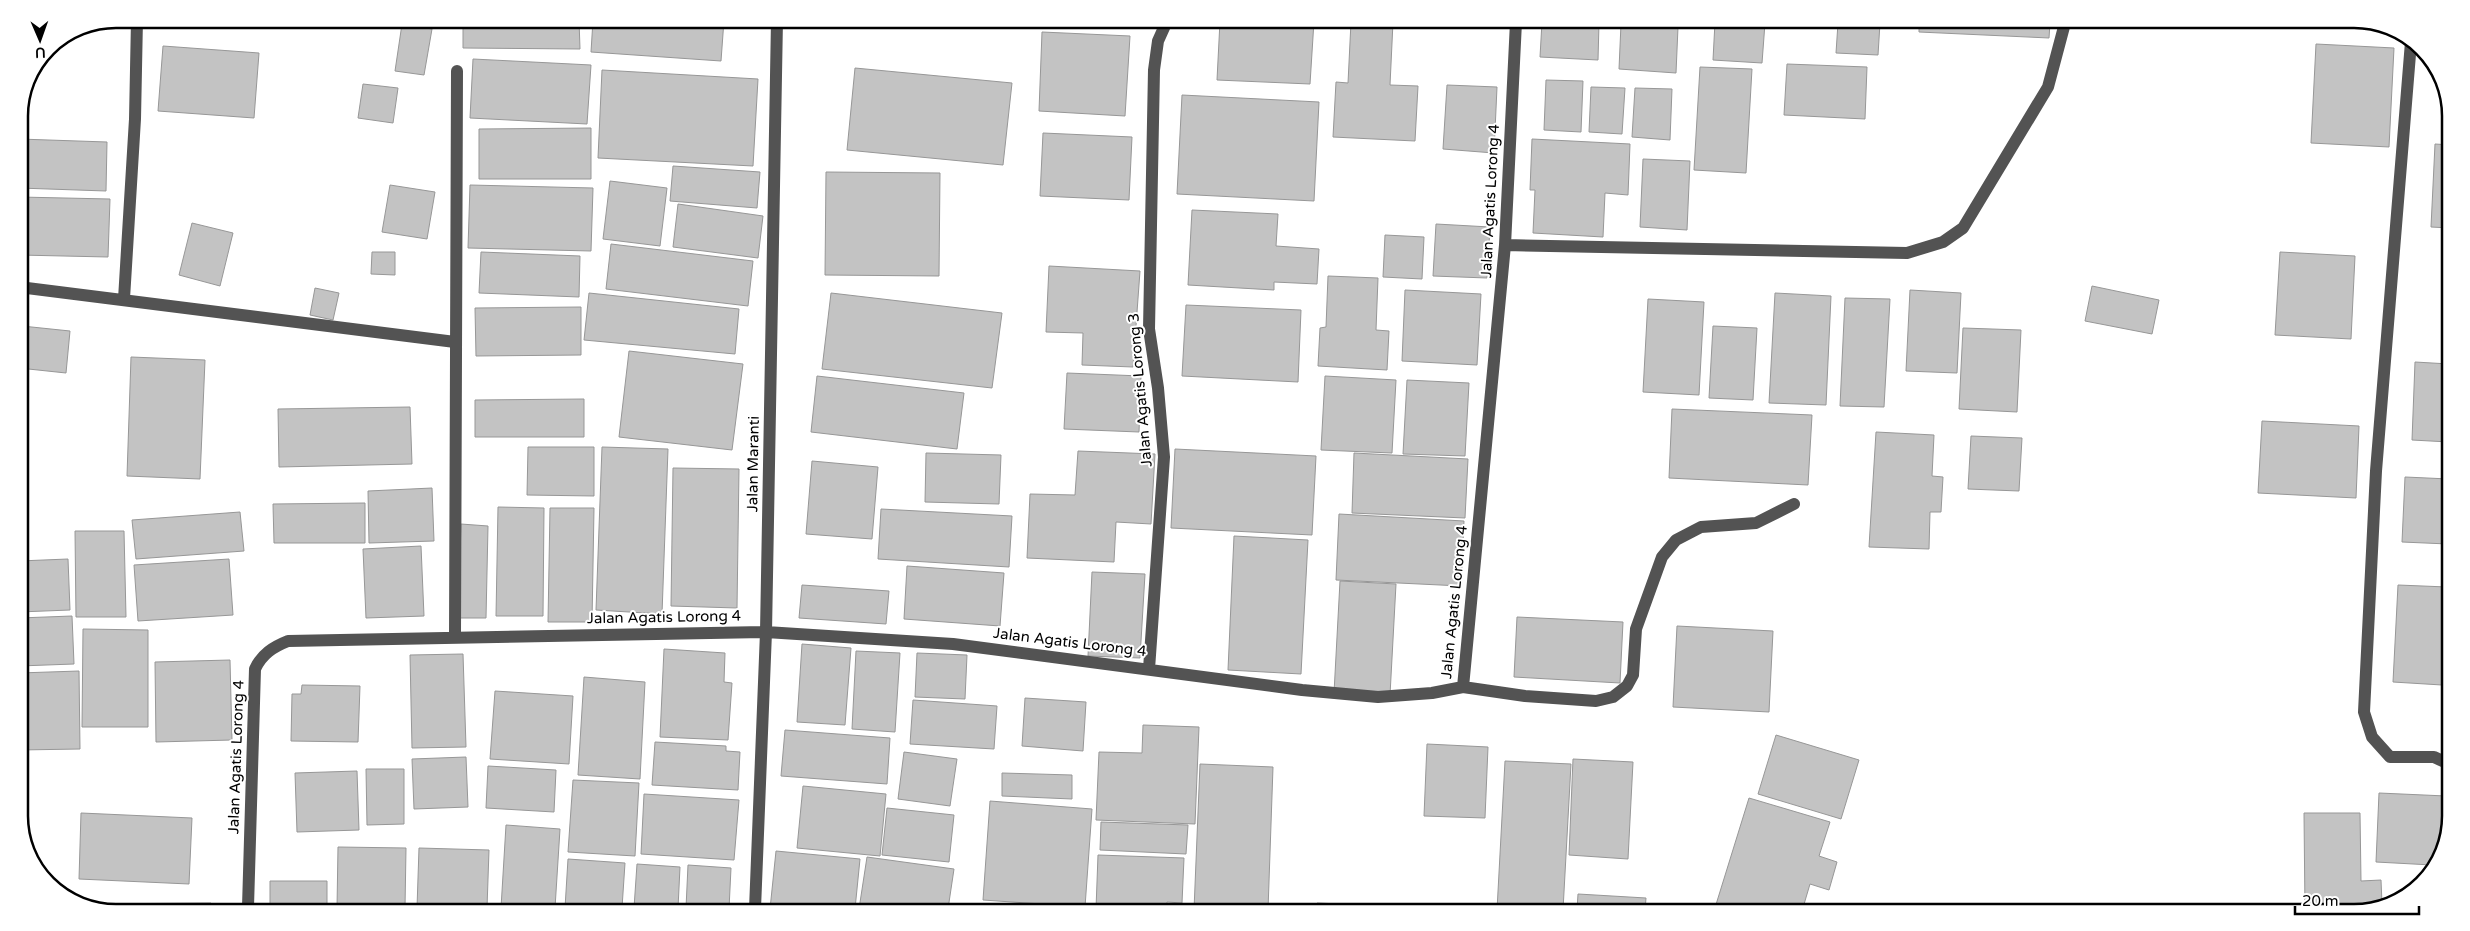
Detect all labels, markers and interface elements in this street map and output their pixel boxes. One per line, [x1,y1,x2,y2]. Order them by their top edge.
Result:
north arrow [15,15,65,65]
text: U [35,44,46,61]
street label: Jalan Agatis Lorong 4 [1477,124,1503,278]
street label: Jalan Agatis Lorong 3 [1124,312,1156,468]
street label: Jalan Maranti [743,416,763,512]
street label: Jalan Agatis Lorong 4 [1437,524,1471,680]
street label: Jalan Agatis Lorong 4 [587,607,741,627]
street label: Jalan Agatis Lorong 4 [992,624,1148,660]
street label: Jalan Agatis Lorong 4 [224,680,248,834]
scale bar [2295,884,2419,916]
text: 20 m [2302,892,2339,910]

